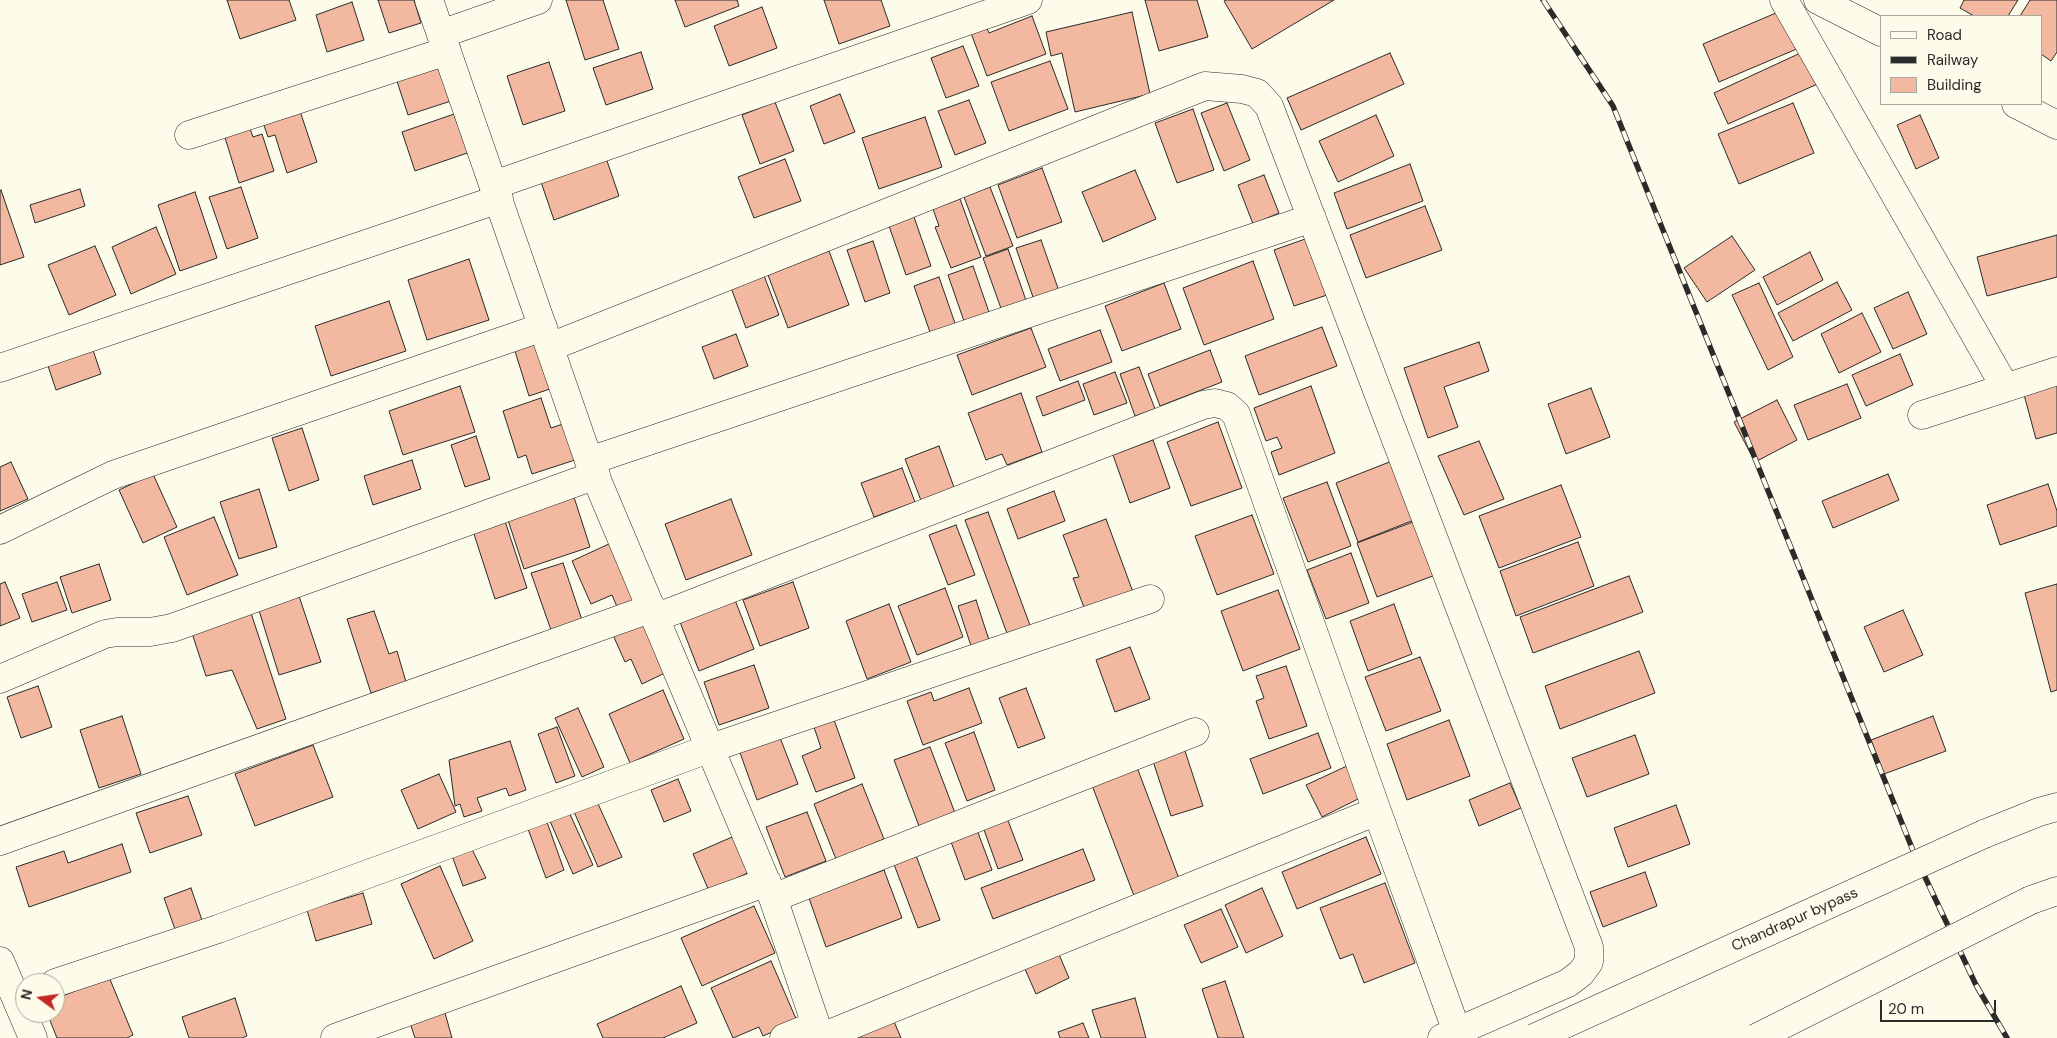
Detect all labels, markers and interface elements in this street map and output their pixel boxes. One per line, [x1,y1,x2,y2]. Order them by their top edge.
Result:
legend [1880,15,2042,105]
text: Road [1927,25,1962,45]
text: Railway [1927,50,1978,70]
text: Building [1927,75,1982,95]
street label: Chandrapur bypass [1729,884,1861,956]
north arrow [15,973,65,1023]
text: N [16,987,36,1002]
scale bar [1882,990,1998,1022]
text: 20 m [1888,999,1924,1019]

